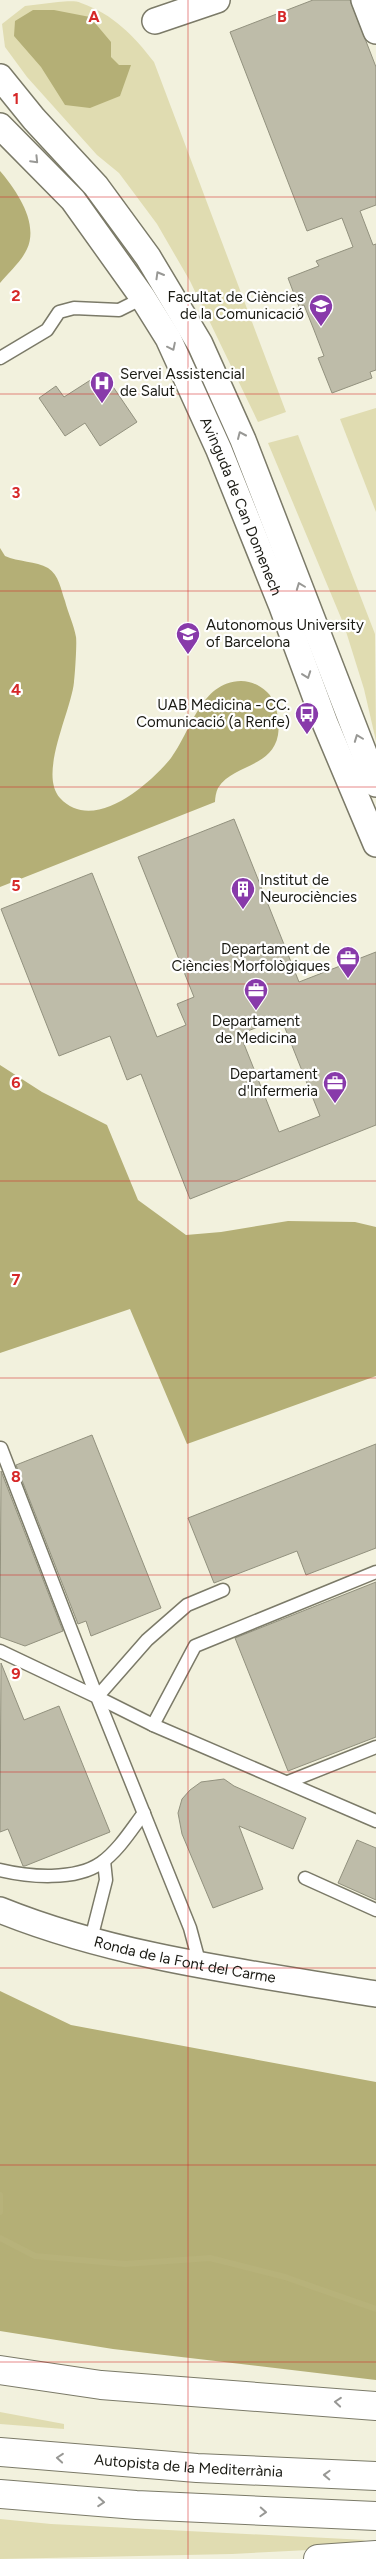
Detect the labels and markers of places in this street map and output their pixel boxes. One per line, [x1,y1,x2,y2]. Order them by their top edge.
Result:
place label: Facultat de Ciències de la Comunicació [168,288,304,323]
school or university icon: Facultat de Ciències de la Comunicació [308,293,334,327]
place label: Servei Assistencial de Salut [120,365,245,400]
hospital icon: Servei Assistencial de Salut [89,370,115,404]
place label: Autonomous University of Barcelona [206,616,364,651]
school or university icon: Autonomous University of Barcelona [175,621,201,655]
place label: UAB Medicina - CC. Comunicació (a Renfe) [136,696,290,731]
bus stop icon: UAB Medicina - CC. Comunicació (a Renfe) [294,701,320,735]
place label: Institut de Neurociències [260,871,357,906]
building icon: Institut de Neurociències [230,876,256,910]
place label: Departament de Ciències Morfològiques [171,940,330,975]
office icon: Departament de Ciències Morfològiques [335,945,361,979]
office icon: Departament de Medicina [243,977,269,1011]
place label: Departament de Medicina [212,1012,301,1047]
place label: Departament d'Infermeria [230,1065,318,1100]
office icon: Departament d'Infermeria [322,1070,348,1104]

